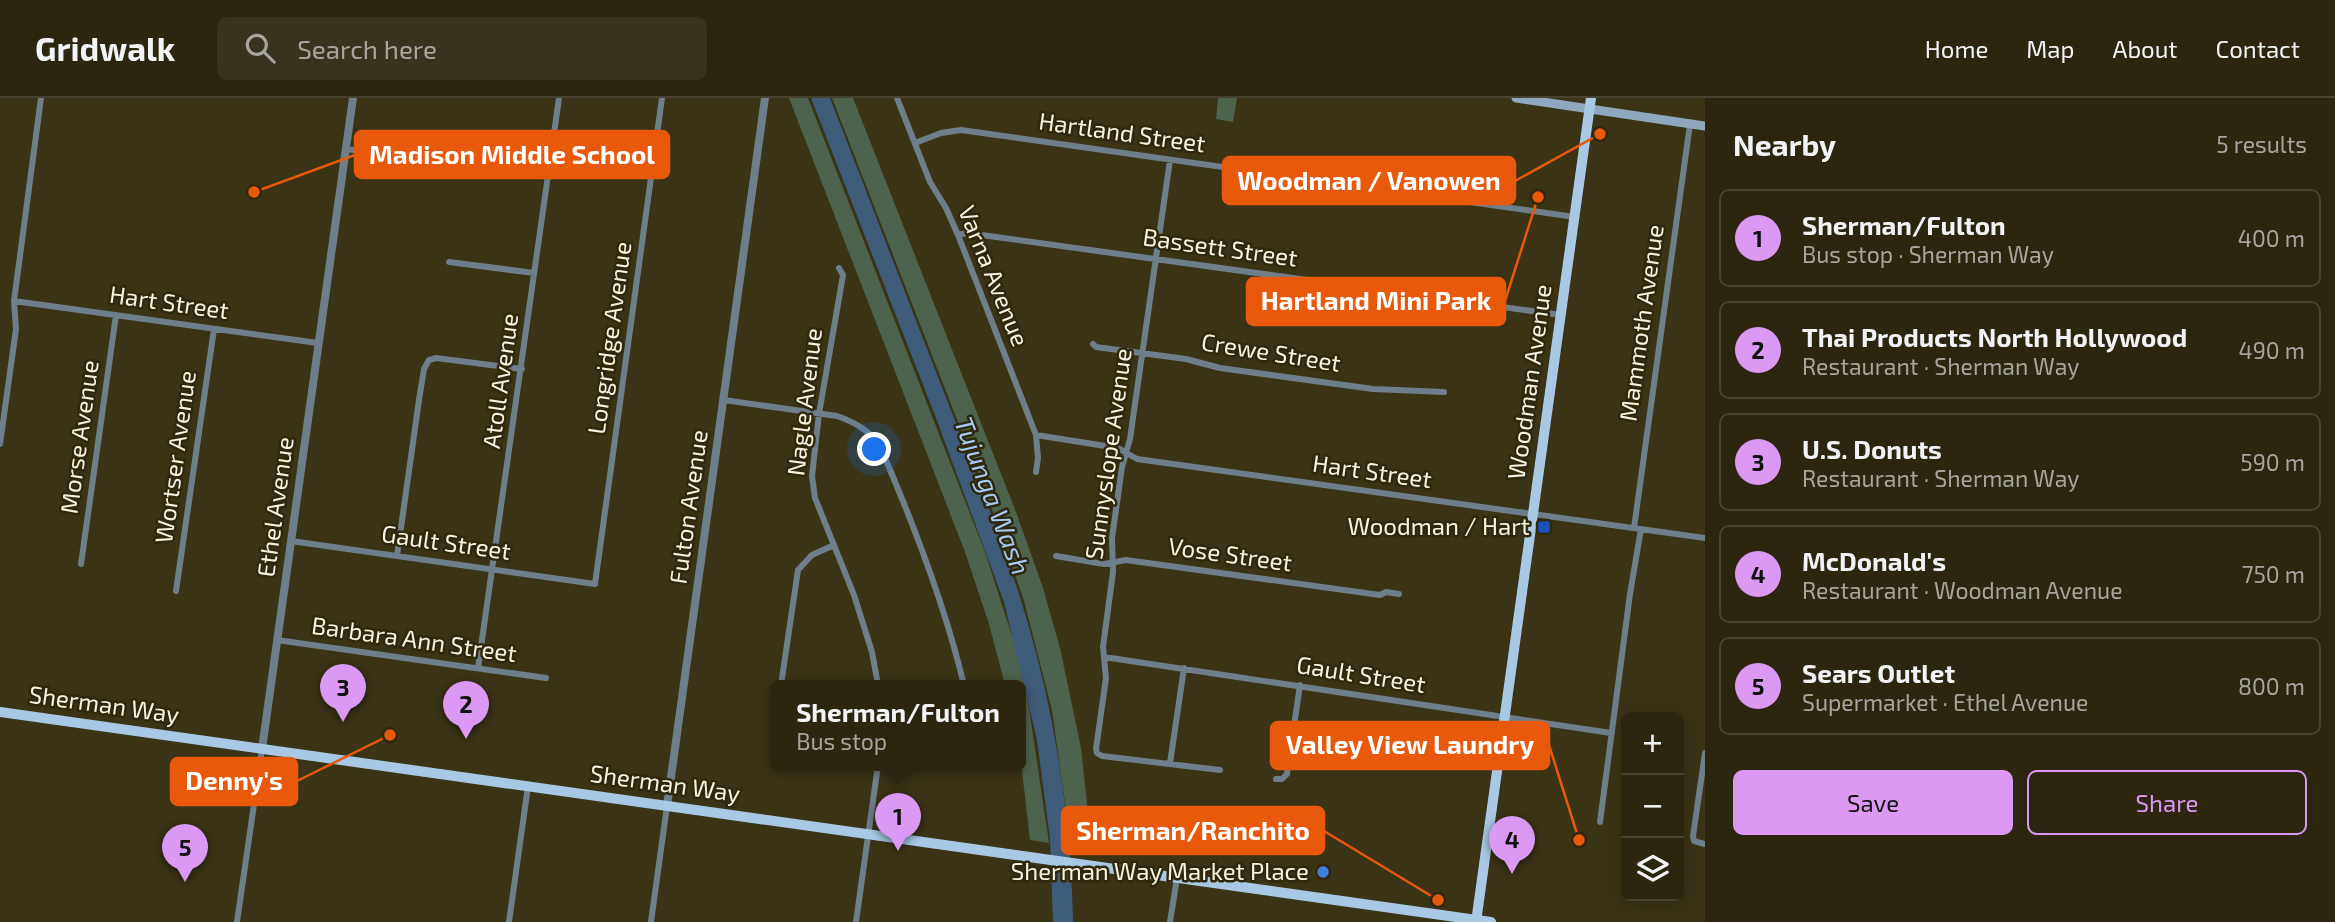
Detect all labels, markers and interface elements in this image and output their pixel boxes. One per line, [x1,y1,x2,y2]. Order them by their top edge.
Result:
search box [217,17,707,80]
text: Gridwalk [35,28,175,68]
icon: search [241,29,279,67]
text: Search here [297,33,437,64]
text: Home [1925,34,1988,63]
text: Map [2026,34,2074,63]
text: About [2112,34,2178,63]
text: Contact [2216,34,2300,63]
street label: Hartland Street [1037,105,1207,158]
text: Nearby [1733,126,1836,162]
text: 5 results [2216,130,2307,158]
callout: Madison Middle School [355,131,669,178]
text: Madison Middle School [369,138,655,169]
callout: Woodman / Vanowen [1223,157,1515,204]
text: Woodman / Vanowen [1237,164,1501,195]
street label: Varna Avenue [953,201,1036,350]
text: Sherman/Fulton [1802,209,2006,240]
street label: Bassett Street [1141,221,1299,272]
street label: Mammoth Avenue [1612,223,1669,423]
text: 1 [1753,224,1763,252]
text: 400 m [2238,224,2305,252]
street label: Longridge Avenue [581,240,636,436]
text: Bus stop · Sherman Way [1802,240,2054,268]
callout: Hartland Mini Park [1247,278,1505,325]
street label: Hart Street [108,279,231,324]
street label: Woodman Avenue [1500,282,1557,481]
text: Hartland Mini Park [1261,284,1492,315]
street label: Atoll Avenue [476,311,523,450]
text: Thai Products North Hollywood [1802,321,2187,352]
street label: Nagle Avenue [780,326,827,477]
street label: Crewe Street [1200,326,1343,377]
text: 2 [1751,336,1765,364]
text: 490 m [2239,336,2305,364]
street label: Sunnyslope Avenue [1078,346,1137,561]
text: Restaurant · Sherman Way [1802,352,2079,380]
street label: Morse Avenue [53,358,104,515]
street label: Wortser Avenue [148,369,201,545]
water label: Tujunga Wash [949,412,1038,579]
street label: Fulton Avenue [662,428,713,586]
your location [857,432,891,466]
text: U.S. Donuts [1802,433,1942,464]
street label: Ethel Avenue [250,435,299,579]
street label: Hart Street [1311,448,1434,493]
text: 3 [1751,448,1765,476]
text: 590 m [2240,448,2305,476]
text: Restaurant · Sherman Way [1802,464,2079,492]
place label: Woodman / Hart [1347,511,1530,540]
street label: Gault Street [380,518,513,565]
marker: Woodman / Hart [1536,519,1552,535]
street label: Vose Street [1167,530,1294,577]
text: McDonald's [1802,545,1946,576]
text: 4 [1751,560,1765,588]
text: 750 m [2242,560,2305,588]
text: Restaurant · Woodman Avenue [1802,576,2122,604]
street label: Barbara Ann Street [310,610,519,667]
street label: Gault Street [1295,649,1428,698]
text: Sears Outlet [1802,657,1955,688]
pin: 3 [320,664,366,722]
text: 5 [1752,672,1764,700]
text: 800 m [2238,672,2305,700]
street label: Sherman Way [27,679,182,728]
popup [770,680,1026,771]
pin: 2 [443,681,489,739]
text: Supermarket · Ethel Avenue [1802,688,2088,716]
text: Sherman/Fulton [796,696,1000,727]
map controls [1621,712,1684,901]
button: + [1621,712,1684,775]
callout: Valley View Laundry [1271,722,1549,769]
text: Bus stop [796,727,887,755]
text: Valley View Laundry [1286,728,1534,760]
callout: Denny's [171,758,297,805]
street label: Sherman Way [588,758,743,807]
text: Denny's [185,764,283,796]
button: Save [1733,770,2013,835]
button: Share [2027,770,2307,835]
button: − [1621,775,1684,838]
pin: 1 [875,793,921,851]
callout: Sherman/Ranchito [1062,807,1324,854]
text: Sherman/Ranchito [1076,814,1310,845]
pin: 4 [1489,816,1535,874]
pin: 5 [162,824,208,882]
button: layers [1621,838,1684,901]
place label: Sherman Way Market Place [1011,856,1309,885]
marker: Sherman Way Market Place [1315,864,1331,880]

